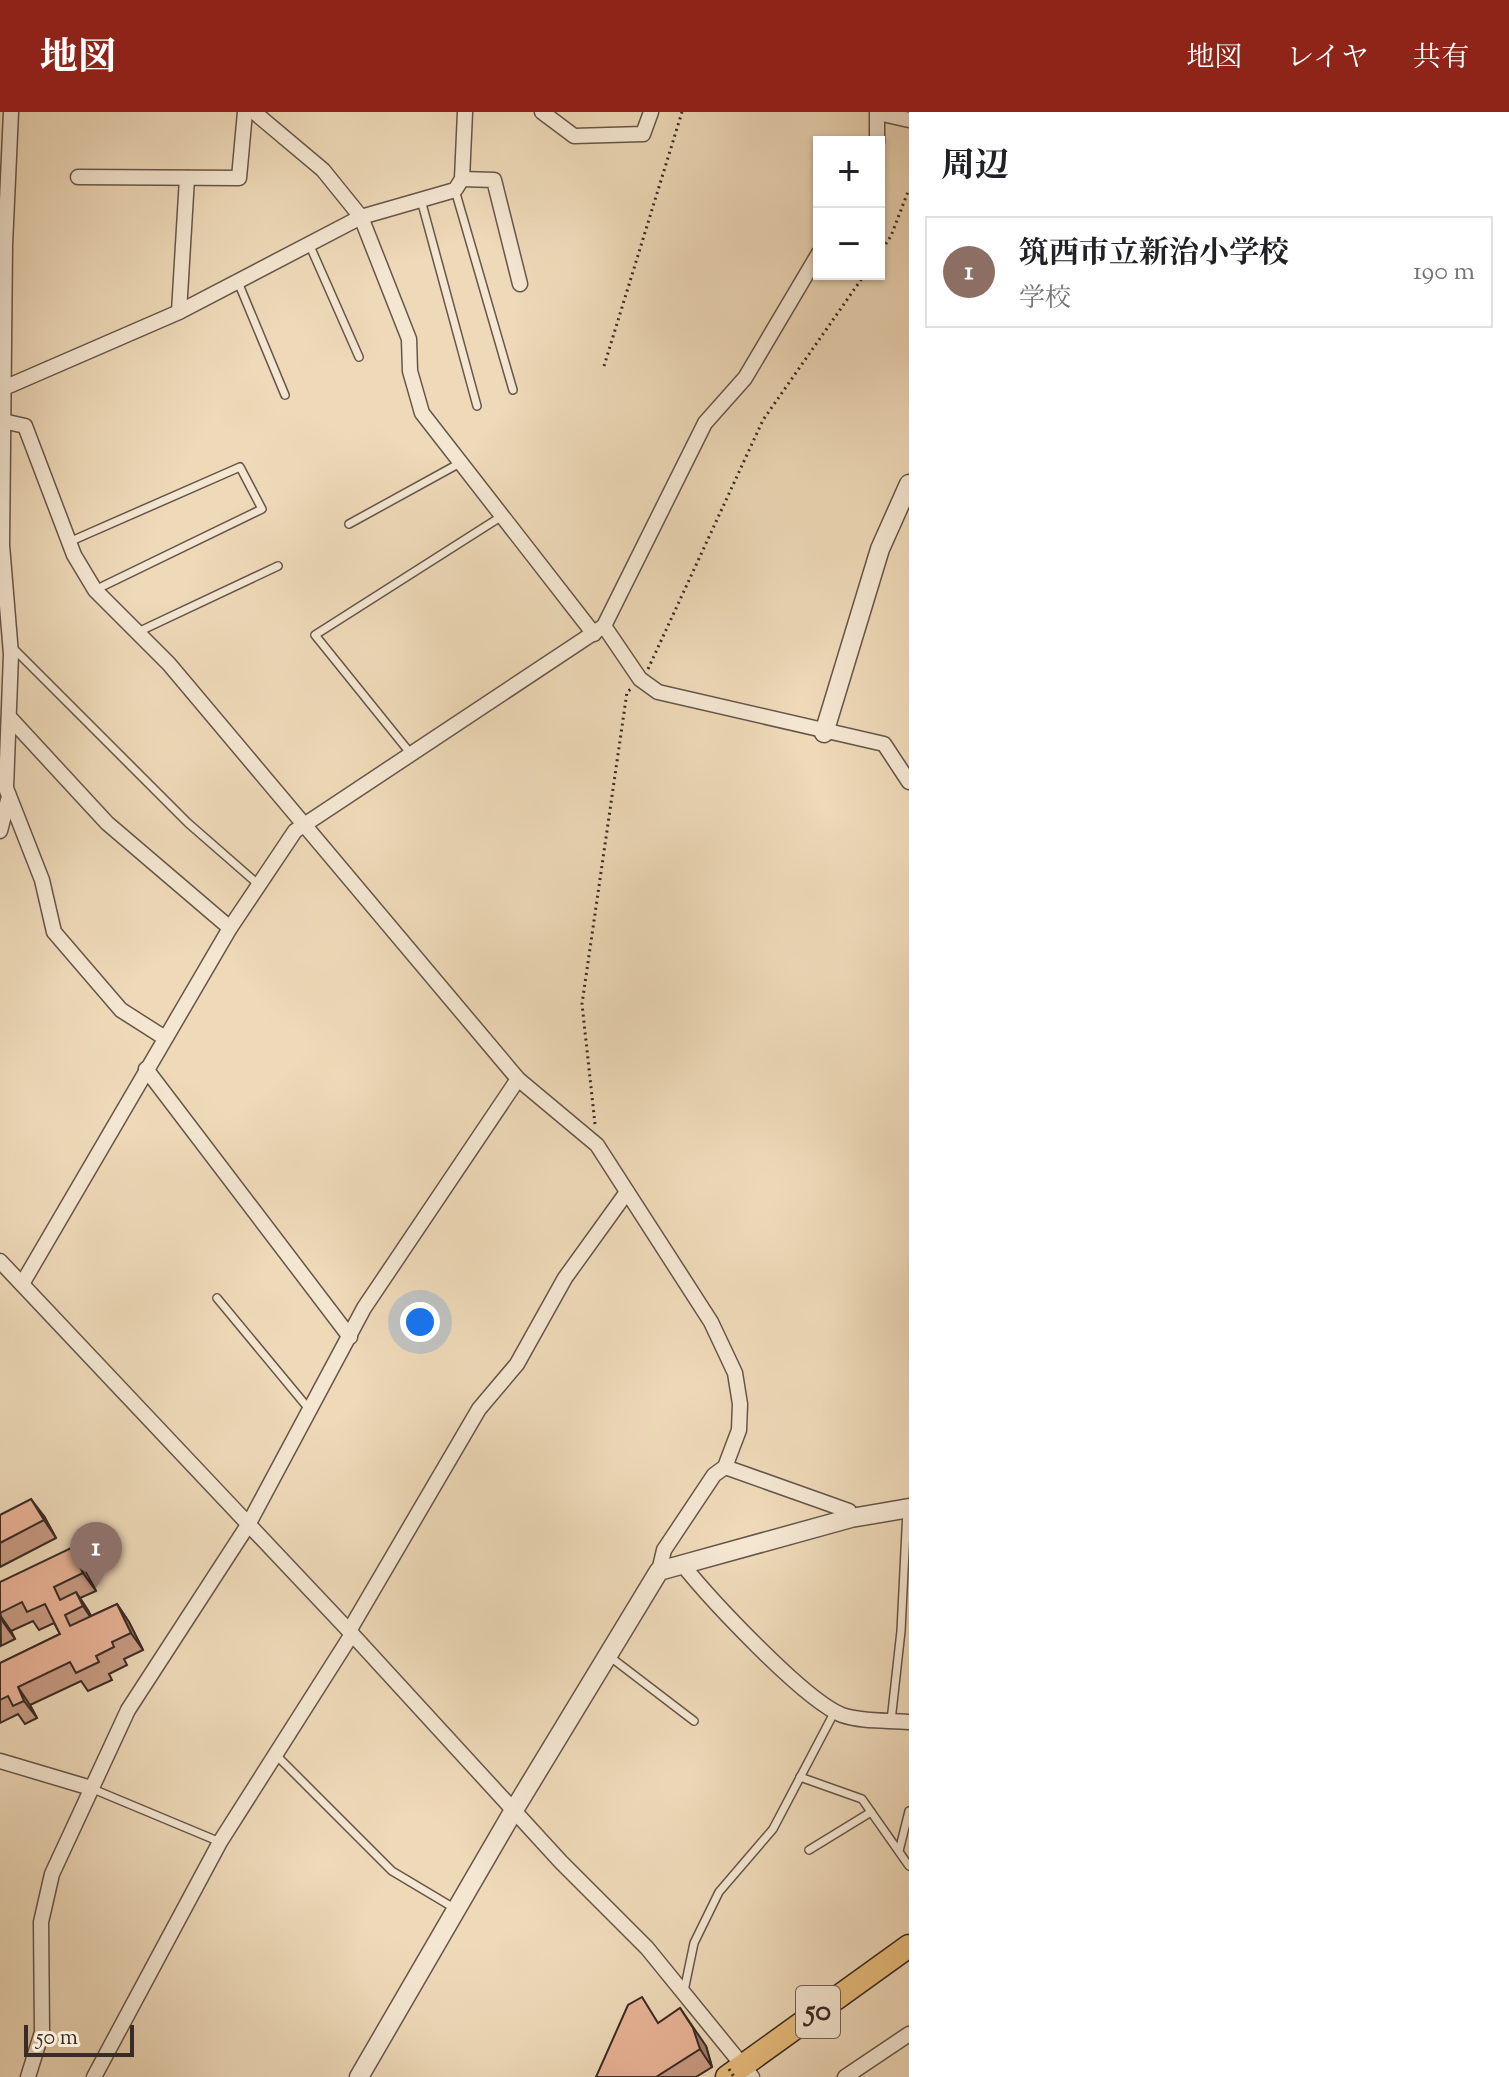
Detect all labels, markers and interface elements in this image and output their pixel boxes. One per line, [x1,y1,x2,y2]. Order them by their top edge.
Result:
text: 地図 [40,33,116,87]
text: 地図 [1186,39,1242,79]
text: レイヤ [1286,39,1369,79]
text: 共有 [1413,39,1469,79]
map controls [813,136,885,280]
button: + [813,136,885,208]
text: 周辺 [941,143,1009,192]
button: − [813,208,885,280]
text: 筑西市立新治小学校 [1019,233,1289,276]
text: 1 [965,254,973,291]
text: 190 m [1413,254,1475,291]
text: 学校 [1019,281,1071,318]
your location [400,1302,440,1342]
pin: 1 [70,1522,122,1588]
road number: 50 [796,1986,840,2038]
scale bar [24,2021,134,2057]
text: 50 m [36,2023,78,2055]

